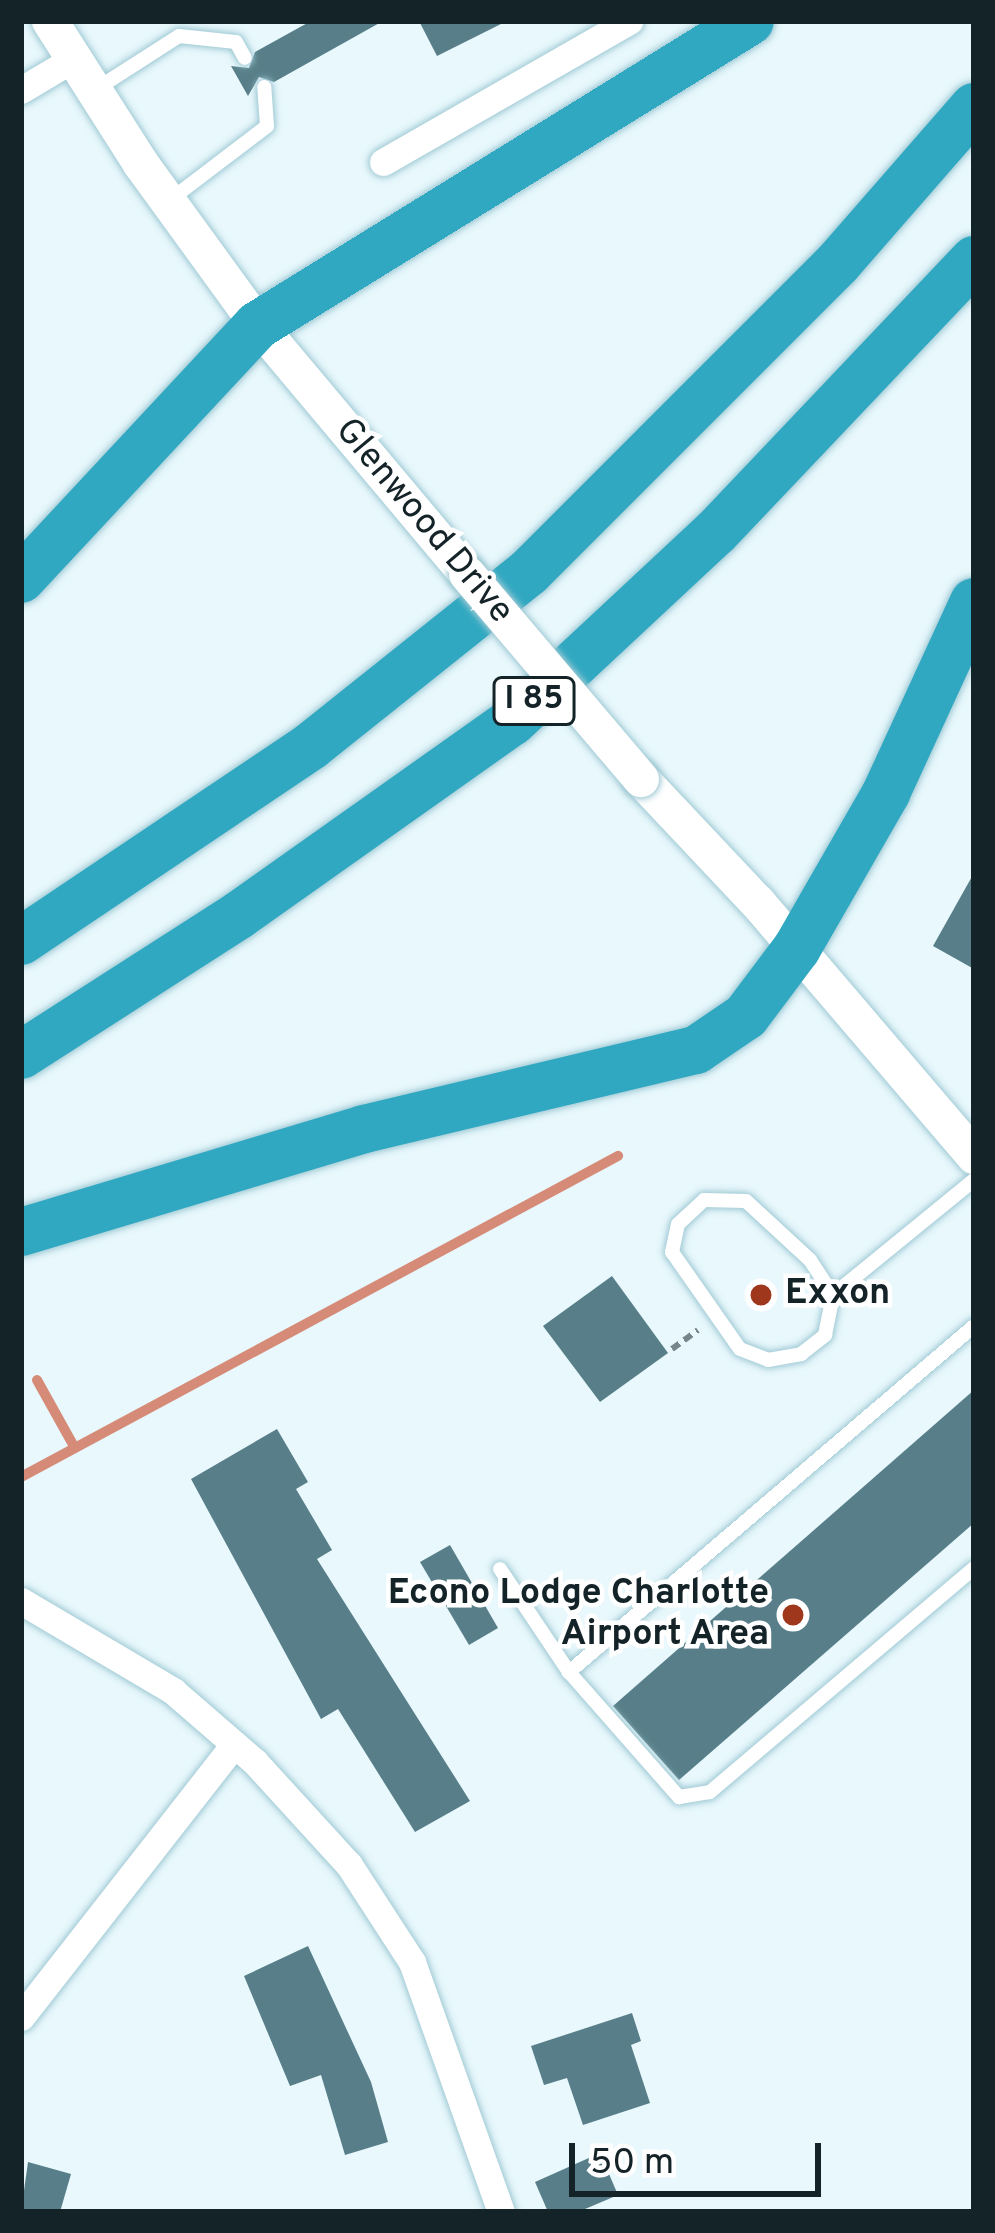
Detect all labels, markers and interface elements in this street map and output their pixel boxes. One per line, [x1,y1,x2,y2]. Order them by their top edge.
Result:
street label: Glenwood Drive [325,411,521,633]
road number: I 85 [492,674,576,728]
place label: Exxon [785,1273,890,1317]
marker: Exxon [748,1282,774,1308]
place label: Econo Lodge Charlotte Airport Area [388,1572,769,1657]
marker: Econo Lodge Charlotte Airport Area [780,1602,806,1628]
scale bar [575,2119,827,2193]
text: 50 m [590,2141,674,2187]

